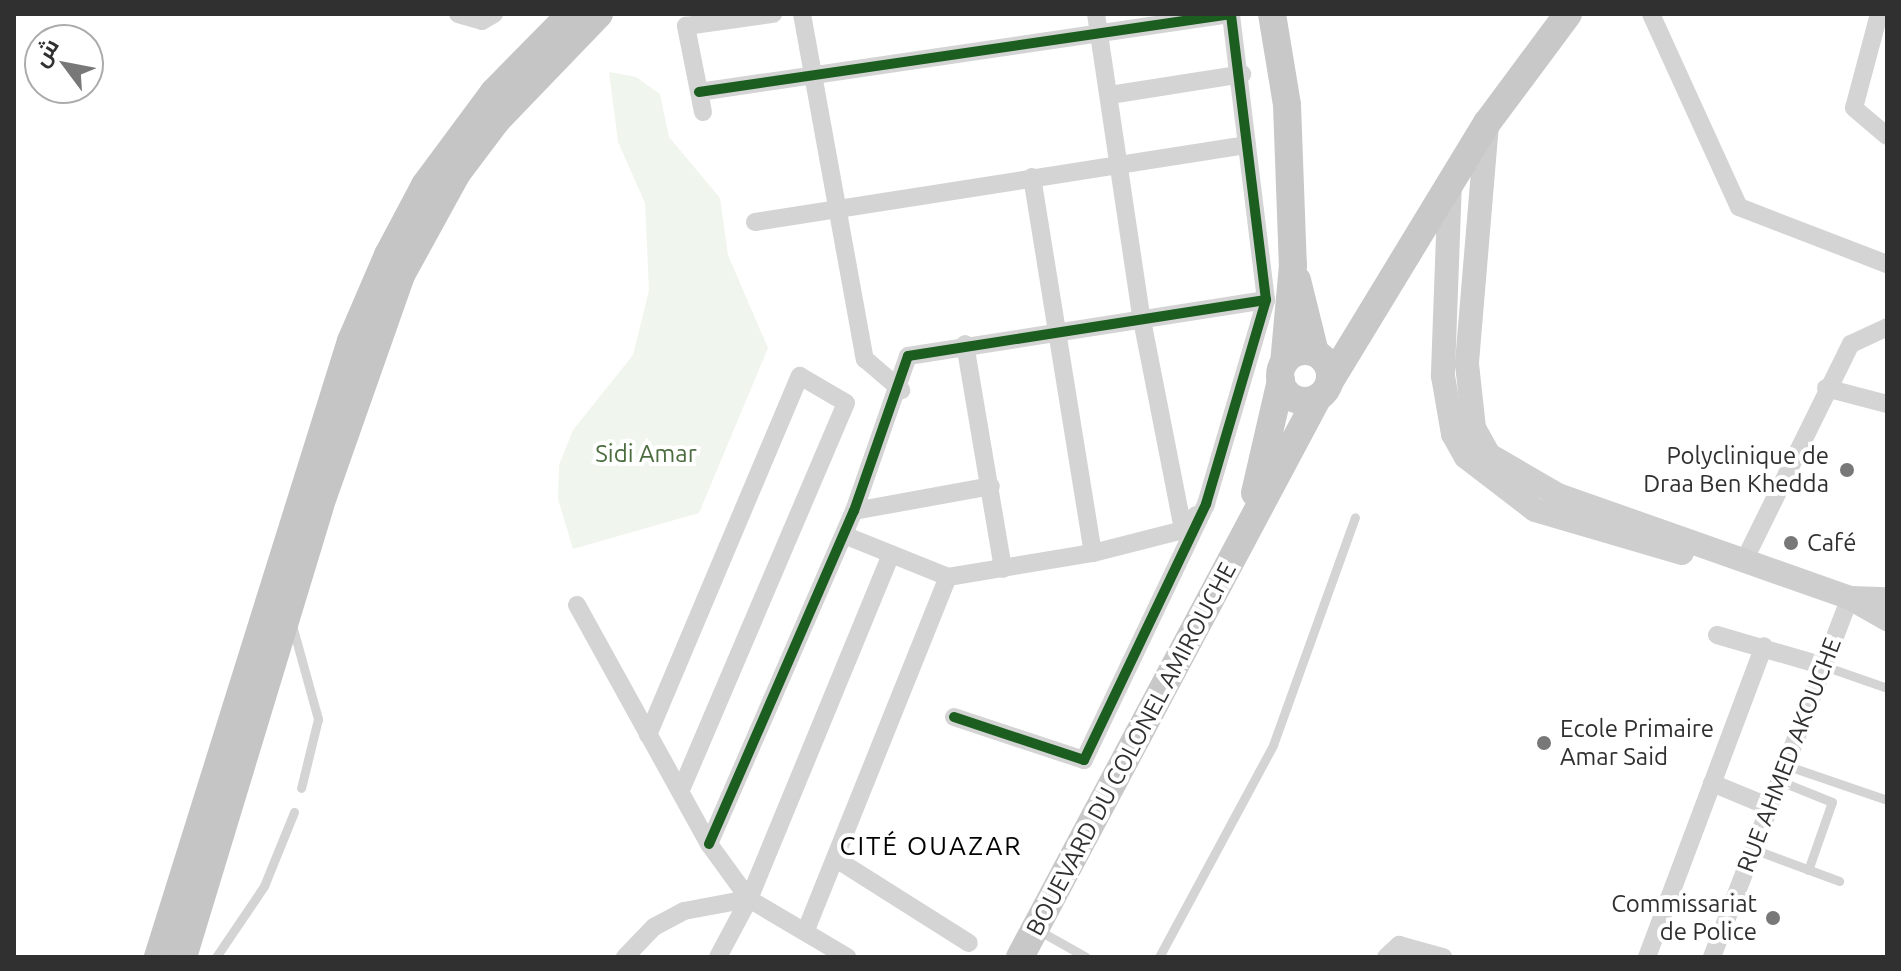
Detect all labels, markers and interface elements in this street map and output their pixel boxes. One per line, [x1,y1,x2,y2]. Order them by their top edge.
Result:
north arrow [24,24,104,104]
text: ش [27,33,63,71]
park label: Sidi Amar [595,440,697,468]
place label: Polyclinique de Draa Ben Khedda [1643,442,1829,498]
marker: Polyclinique de Draa Ben Khedda [1836,459,1858,481]
place label: Café [1807,529,1856,557]
marker: Café [1782,534,1800,552]
street label: BOUEVARD DU COLONEL AMIROUCHE [1020,557,1242,941]
street label: RUE AHMED AKOUCHE [1731,634,1847,876]
place label: Ecole Primaire Amar Said [1560,715,1714,771]
marker: Ecole Primaire Amar Said [1535,734,1553,752]
district label: CITÉ OUAZAR [839,830,1023,862]
place label: Commissariat de Police [1611,890,1757,946]
marker: Commissariat de Police [1764,909,1782,927]

